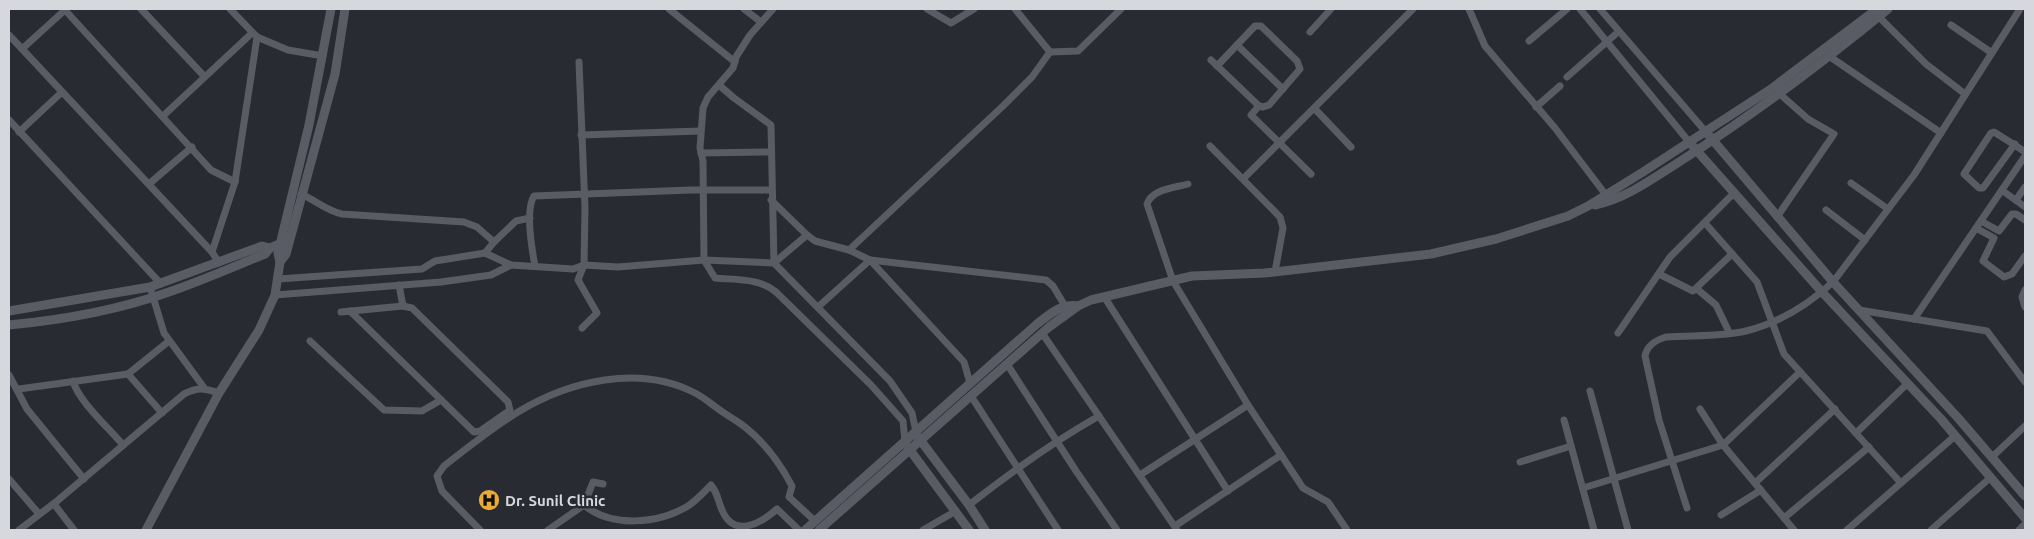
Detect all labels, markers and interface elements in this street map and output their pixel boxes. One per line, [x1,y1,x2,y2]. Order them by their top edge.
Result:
hospital icon: Dr. Sunil Clinic [477,488,501,512]
place label: Dr. Sunil Clinic [505,492,605,509]

